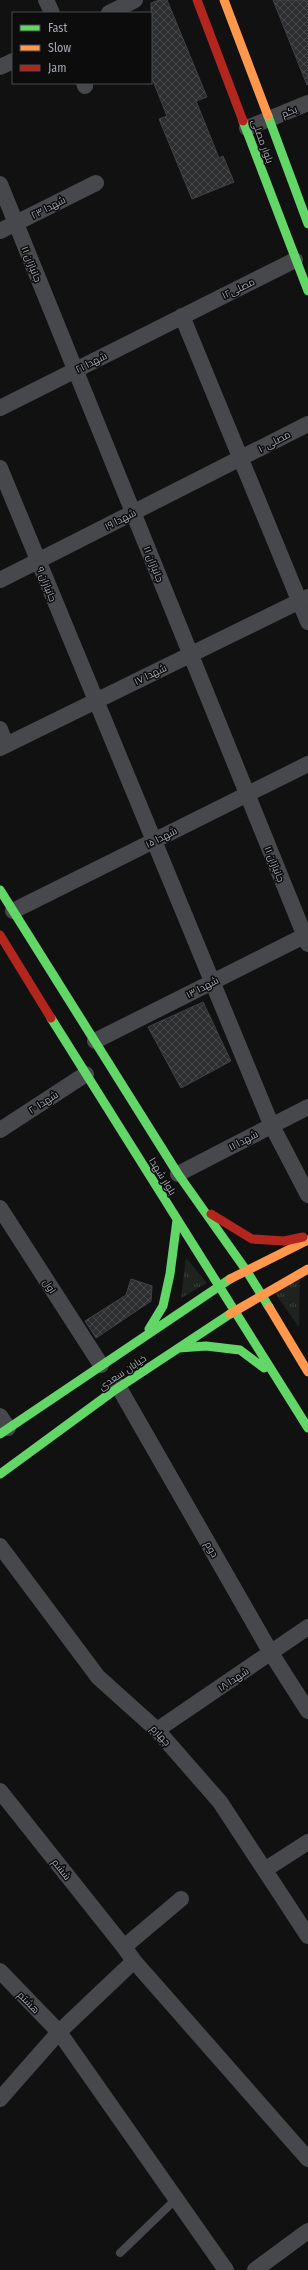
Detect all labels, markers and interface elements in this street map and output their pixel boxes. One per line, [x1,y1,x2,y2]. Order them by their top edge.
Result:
legend [12,12,152,84]
text: Fast [48,21,67,35]
text: Slow [48,41,71,55]
text: Jam [48,61,66,75]
street label: یکم [280,103,300,121]
street label: بلوار مصلی [249,118,276,165]
street label: شهدا ۲۳ [29,194,68,222]
street label: جانبازان ۱۱ [18,245,44,284]
street label: مصلی۱۲ [220,276,257,302]
street label: شهدا ۲۱ [74,350,109,376]
street label: مصلی ۱۰ [256,428,293,455]
street label: شهدا ۱۹ [103,507,138,533]
street label: جانبازان ۱۱ [140,545,166,584]
street label: جانبازان ۹ [34,565,58,604]
street label: شهدا ۱۷ [132,662,169,688]
street label: شهدا ۱۵ [144,825,179,851]
street label: جانبازان ۱۱ [261,845,287,884]
street label: شهدا ۱۳ [184,975,221,1001]
street label: شهدا ۲۰ [26,1089,61,1117]
street label: شهدا ۱۱ [227,1128,260,1154]
street label: بلوار شهدا [146,1155,178,1198]
street label: اول [40,1277,58,1296]
street label: خیابان سعدی [96,1352,149,1393]
street label: دوم [201,1539,221,1560]
street label: شهدا ۱۸ [216,1665,251,1694]
street label: چهارم [147,1723,173,1749]
street label: ششم [48,1857,73,1883]
street label: هشتم [14,1989,42,2017]

